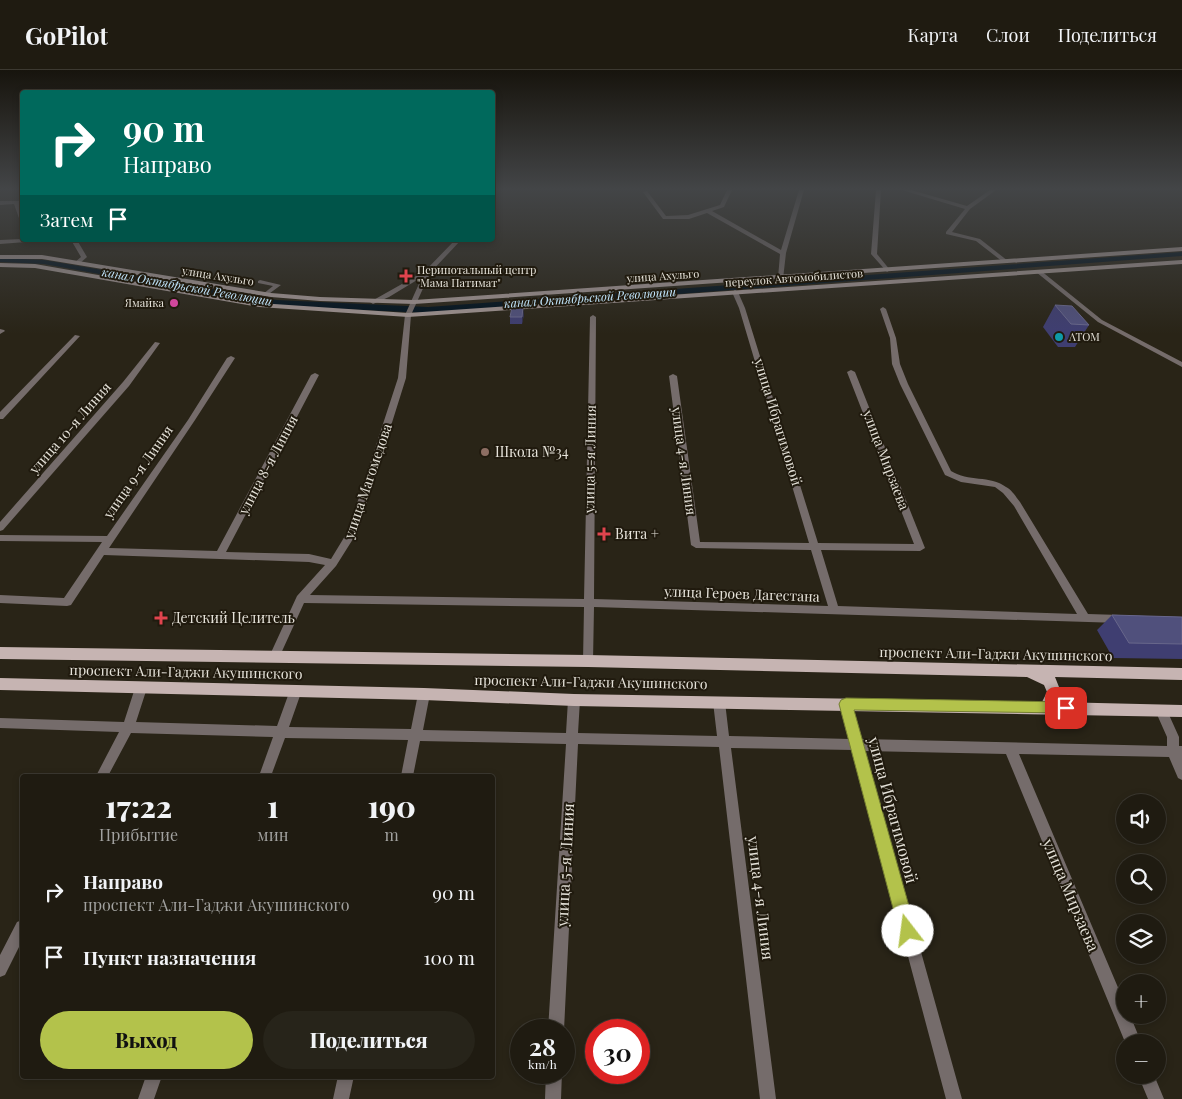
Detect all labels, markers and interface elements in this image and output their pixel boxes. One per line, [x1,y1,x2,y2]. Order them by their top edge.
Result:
text: GoPilot [25,19,108,51]
text: Карта [907,23,958,47]
text: Слои [986,23,1030,47]
text: Поделиться [1058,23,1157,47]
text: 90 m [123,104,205,151]
icon: right [40,110,105,175]
text: Направо [123,149,212,179]
icon: arrive [104,205,132,233]
text: Затем [40,206,94,232]
street label: улица Ахульго [180,262,255,289]
place label: Перинотальный центр "Мама Патимат" [417,262,536,290]
water label: канал Октябрьской Революции [101,263,274,309]
street label: улица Ахульго [625,265,700,286]
street label: переулок Автомобилистов [724,265,863,290]
marker: Перинотальный центр "Мама Патимат" [399,269,413,283]
water label: канал Октябрьской Революции [503,283,677,311]
place label: Ямайка [124,295,165,310]
marker: Ямайка [168,297,180,309]
place label: АТОМ [1068,329,1100,344]
marker: АТОМ [1053,331,1065,343]
street label: улица Ибрагимовой [750,355,807,488]
street label: улица 10-я Линия [24,377,115,478]
street label: улица 5-я Линия [579,404,600,514]
street label: улица 4-я Линия [667,405,702,517]
street label: улица Мирзаева [858,406,914,513]
street label: улица 8-я Линия [233,411,302,519]
street label: улица 9-я Линия [98,421,177,523]
street label: улица Магомедова [339,421,396,542]
place label: Школа №34 [495,442,569,461]
marker: Школа №34 [479,446,491,458]
place label: Вита + [615,524,659,543]
marker: Вита + [597,527,611,541]
street label: улица Героев Дагестана [663,581,820,606]
place label: Детский Целитель [172,608,295,627]
marker: Детский Целитель [154,611,168,625]
street label: проспект Али-Гаджи Акушинского [879,642,1113,665]
street label: проспект Али-Гаджи Акушинского [69,660,303,683]
street label: проспект Али-Гаджи Акушинского [474,670,708,693]
pin [1045,687,1087,729]
icon: arrive [1052,694,1080,722]
street label: улица Ибрагимовой [864,733,923,885]
text: 17:22 [105,786,172,826]
text: 1 [267,786,279,826]
text: 190 [367,786,416,826]
map controls [1116,794,1166,1084]
button: sound [1116,794,1166,844]
street label: улица 5-я Линия [551,802,578,928]
text: Прибытие [99,824,178,845]
text: мин [257,824,288,845]
text: m [385,824,399,845]
street label: улица 4-я Линия [743,834,780,962]
street label: улица Мирзаева [1038,834,1105,954]
button: search [1116,854,1166,904]
text: Направо [83,868,163,894]
icon: right [40,878,68,906]
text: 90 m [432,879,475,905]
text: проспект Али-Гаджи Акушинского [83,894,350,915]
position arrow [881,904,933,956]
button: layers [1116,914,1166,964]
icon: arrive [40,943,68,971]
text: Пункт назначения [83,944,256,970]
text: 100 m [424,944,475,970]
button: + [1116,974,1166,1024]
button: Выход [40,1011,253,1069]
button: Поделиться [263,1011,475,1069]
speed limit sign: 30 [585,1019,650,1084]
text: 28 [529,1029,556,1062]
button: − [1116,1034,1166,1084]
text: km/h [528,1056,557,1072]

